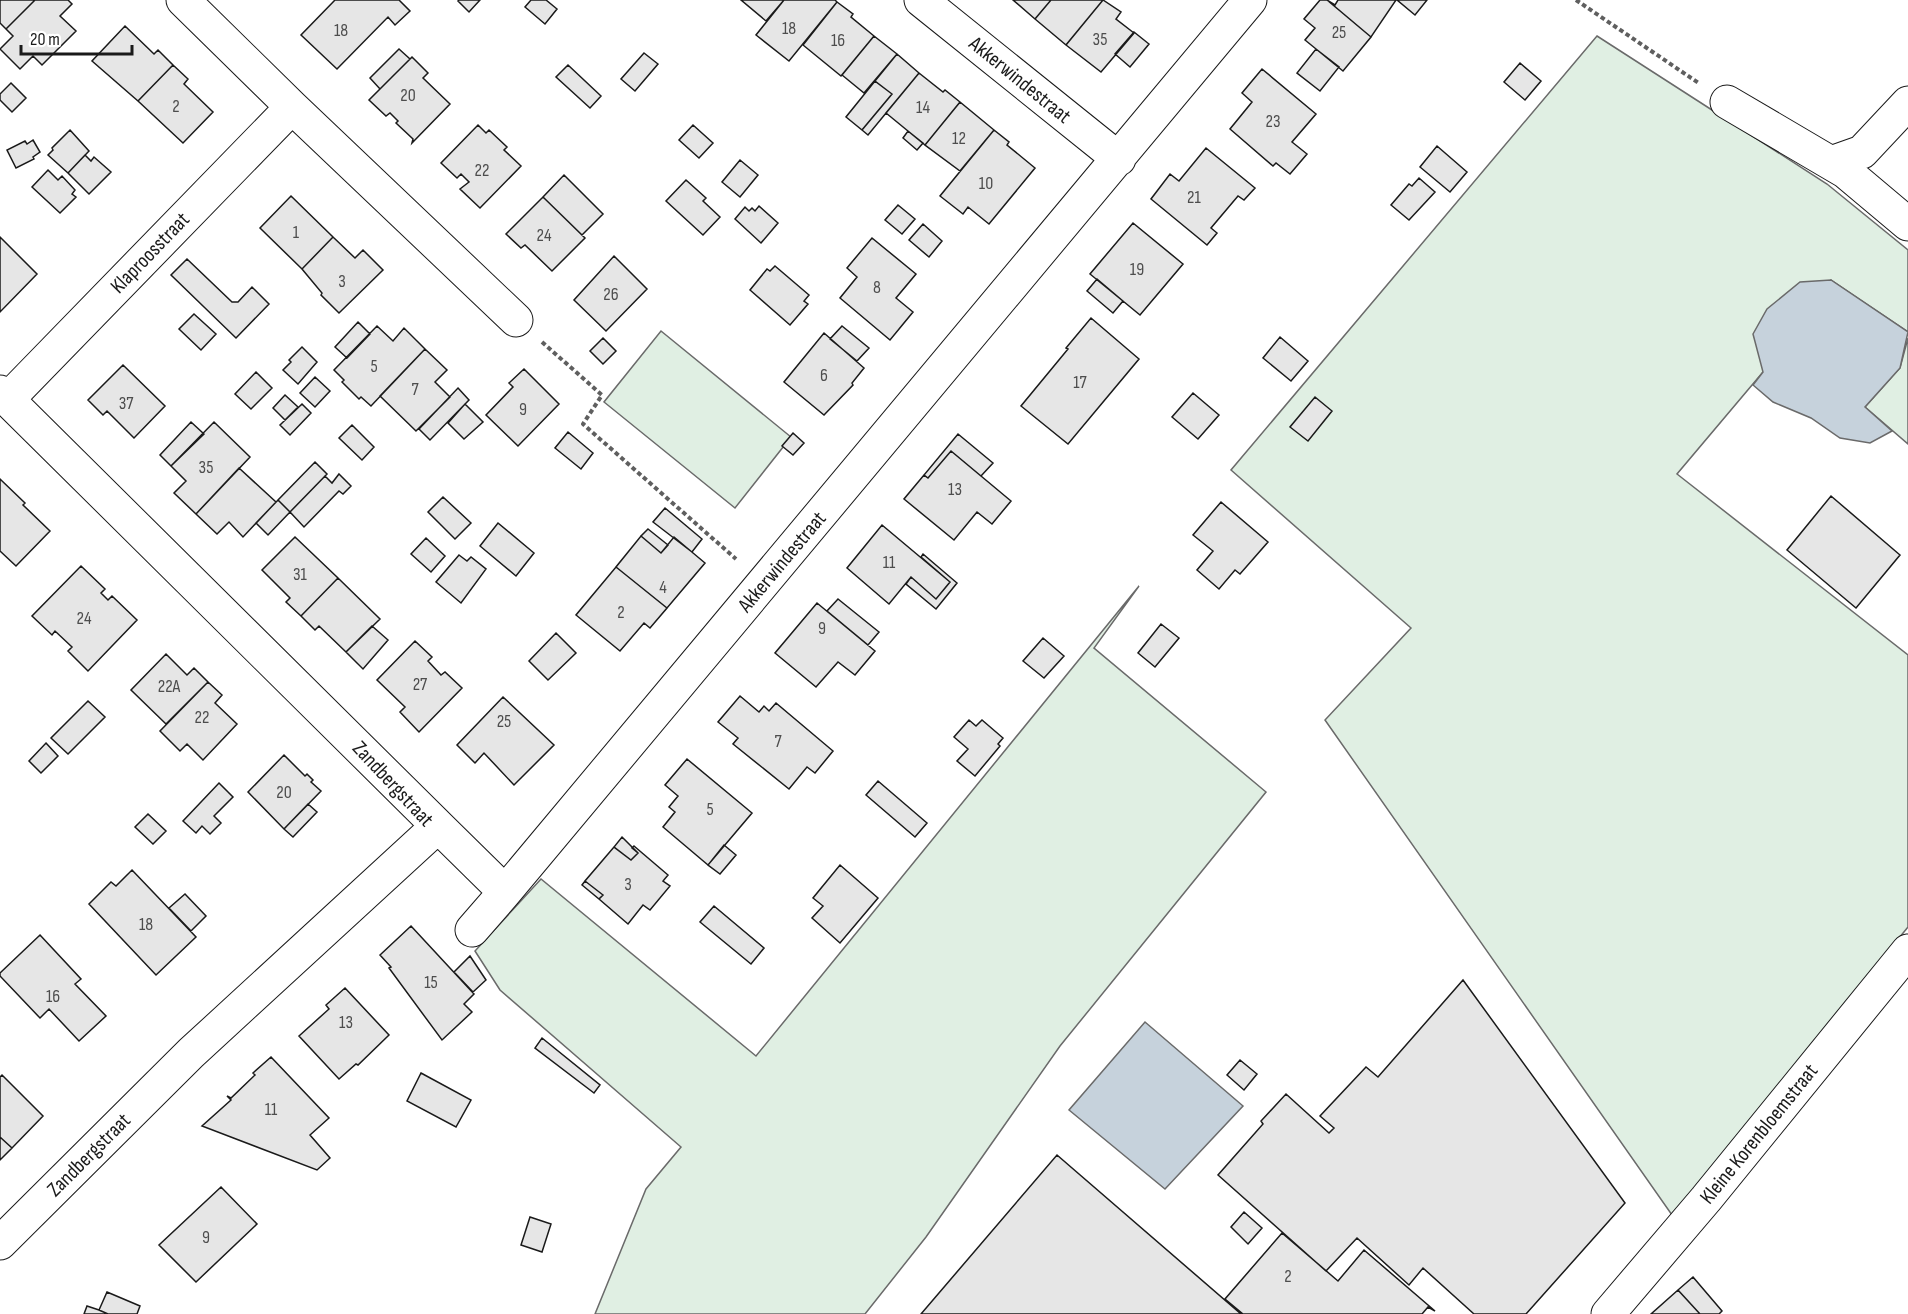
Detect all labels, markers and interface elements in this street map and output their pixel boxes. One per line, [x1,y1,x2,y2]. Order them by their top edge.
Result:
scale bar [21,18,132,56]
house number: 18 [782,18,796,39]
house number: 18 [334,20,348,41]
house number: 25 [1332,22,1346,43]
text: 20 m [30,29,60,50]
house number: 35 [1093,29,1107,50]
house number: 16 [831,30,845,51]
street label: Akkerwindestraat [963,31,1076,129]
house number: 20 [400,85,416,106]
house number: 2 [172,96,180,117]
house number: 14 [916,97,930,118]
house number: 23 [1266,111,1281,132]
house number: 12 [952,128,966,149]
house number: 22 [475,160,489,181]
house number: 10 [979,173,993,194]
house number: 21 [1187,187,1202,208]
street label: Klaproosstraat [105,207,195,299]
house number: 1 [293,222,300,243]
house number: 24 [537,225,552,246]
house number: 19 [1130,259,1144,280]
house number: 3 [338,271,346,292]
house number: 8 [873,277,881,298]
house number: 26 [603,284,619,305]
house number: 5 [370,356,378,377]
house number: 6 [820,365,828,386]
house number: 17 [1073,372,1088,393]
house number: 7 [411,379,419,400]
house number: 37 [119,393,134,414]
house number: 9 [519,399,527,420]
house number: 35 [199,457,213,478]
house number: 13 [948,479,962,500]
street label: Akkerwindestraat [732,507,831,618]
house number: 11 [883,552,896,573]
house number: 31 [293,564,308,585]
house number: 4 [659,577,667,598]
house number: 2 [617,602,625,623]
house number: 24 [77,608,92,629]
house number: 9 [818,618,826,639]
house number: 27 [413,674,428,695]
house number: 22A [158,676,181,697]
house number: 22 [195,707,209,728]
house number: 25 [497,711,511,732]
house number: 7 [774,731,782,752]
street label: Zandbergstraat [347,736,439,832]
house number: 20 [276,782,292,803]
house number: 5 [706,799,714,820]
house number: 3 [624,874,632,895]
house number: 18 [139,914,153,935]
house number: 15 [424,972,438,993]
house number: 16 [46,986,60,1007]
house number: 13 [339,1012,353,1033]
street label: Kleine Korenbloemstraat [1695,1059,1823,1209]
house number: 11 [265,1099,278,1120]
street label: Zandbergstraat [42,1108,136,1202]
house number: 9 [202,1227,210,1248]
house number: 2 [1284,1266,1292,1287]

